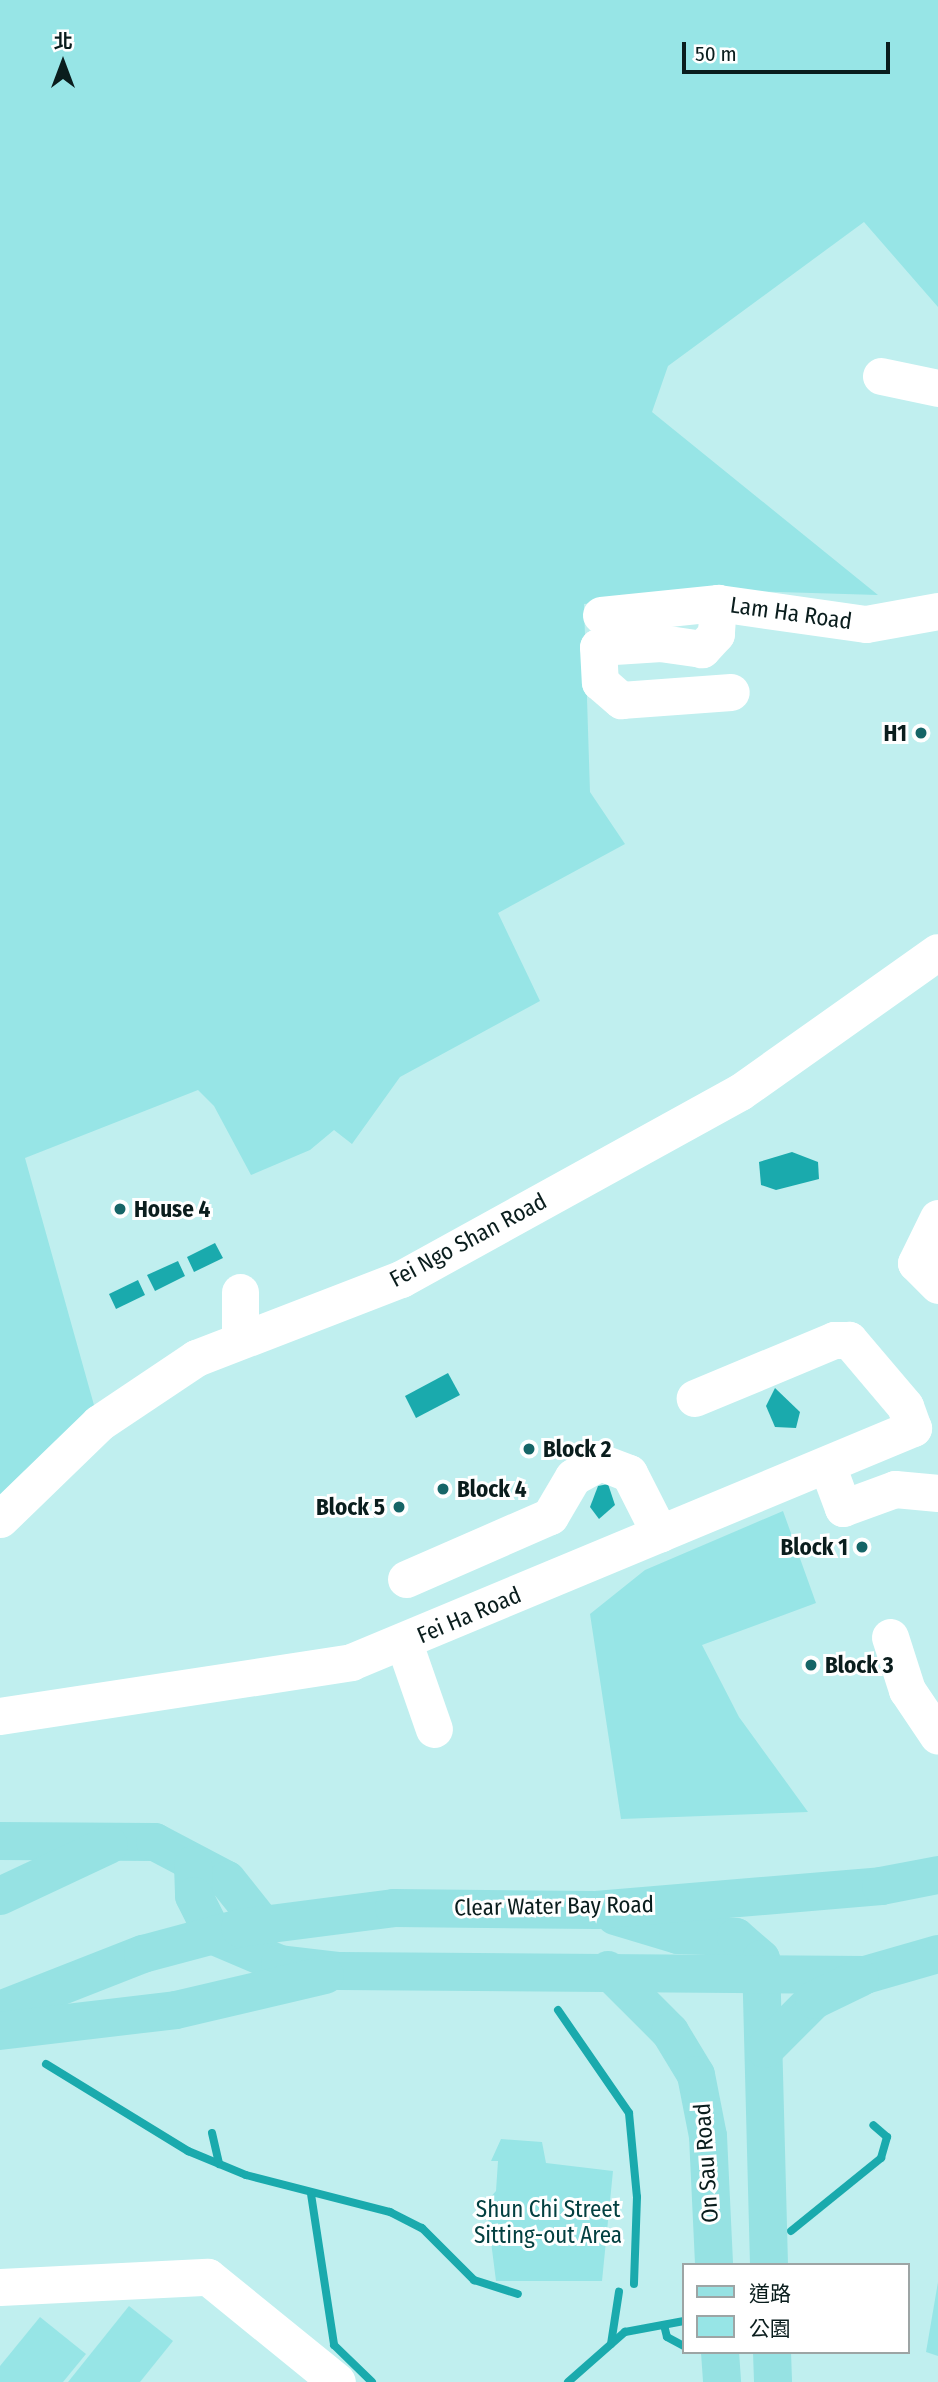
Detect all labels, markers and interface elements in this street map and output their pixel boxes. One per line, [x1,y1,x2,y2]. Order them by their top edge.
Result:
north arrow [28,28,98,98]
scale bar [686,28,894,72]
text: 北 [53,30,73,53]
text: 50 m [695,41,737,67]
street label: Lam Ha Road [728,591,854,635]
place label: H1 [883,719,907,747]
marker: H1 [913,725,929,741]
street label: Fei Ngo Shan Road [385,1187,551,1293]
place label: House 4 [134,1195,210,1223]
marker: House 4 [112,1201,128,1217]
place label: Block 2 [543,1435,611,1463]
marker: Block 2 [521,1441,537,1457]
place label: Block 4 [457,1475,527,1503]
marker: Block 4 [435,1481,451,1497]
place label: Block 5 [316,1493,385,1521]
marker: Block 5 [391,1499,407,1515]
place label: Block 1 [780,1533,848,1561]
marker: Block 1 [854,1539,870,1555]
street label: Fei Ha Road [413,1581,525,1649]
place label: Block 3 [825,1651,894,1679]
marker: Block 3 [803,1657,819,1673]
street label: Clear Water Bay Road [454,1890,654,1922]
street label: On Sau Road [688,2102,724,2224]
park label: Shun Chi Street Sitting-out Area [474,2195,622,2249]
legend [682,2263,910,2354]
text: 道路 [749,2281,791,2307]
text: 公園 [749,2316,791,2342]

